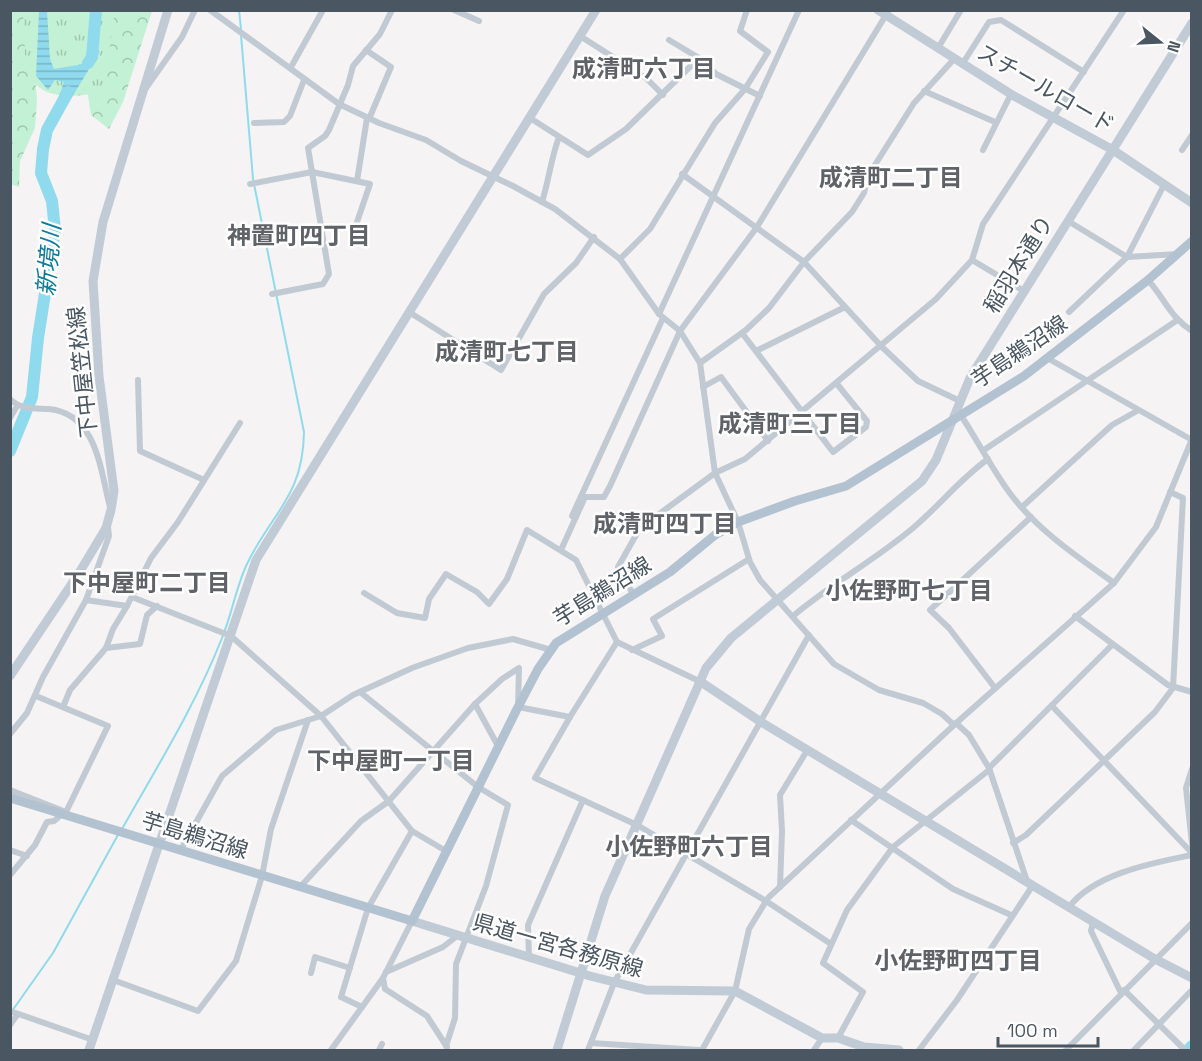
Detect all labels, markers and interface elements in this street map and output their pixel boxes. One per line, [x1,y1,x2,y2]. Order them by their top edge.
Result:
north arrow [1130,12,1190,72]
street label: スチールロード [972,37,1120,139]
text: N [1162,38,1185,55]
district label: 成清町六丁目 [572,53,716,84]
district label: 成清町二丁目 [819,162,963,193]
street label: 稲羽本通り [977,210,1059,318]
water label: 新境川 [30,220,67,297]
district label: 神置町四丁目 [227,220,371,251]
street label: 下中屋笠松線 [61,305,103,439]
street label: 芋島鵜沼線 [966,309,1072,393]
district label: 成清町七丁目 [435,336,579,367]
district label: 成清町三丁目 [718,408,862,439]
district label: 成清町四丁目 [593,508,737,539]
street label: 芋島鵜沼線 [548,550,656,632]
district label: 下中屋町二丁目 [63,567,231,598]
district label: 小佐野町七丁目 [825,575,993,606]
district label: 下中屋町一丁目 [307,745,475,776]
street label: 芋島鵜沼線 [138,806,252,864]
district label: 小佐野町六丁目 [605,831,773,862]
street label: 県道一宮各務原線 [470,907,646,983]
district label: 小佐野町四丁目 [874,945,1042,976]
scale bar [998,1010,1098,1048]
text: 100 m [1007,1019,1058,1042]

